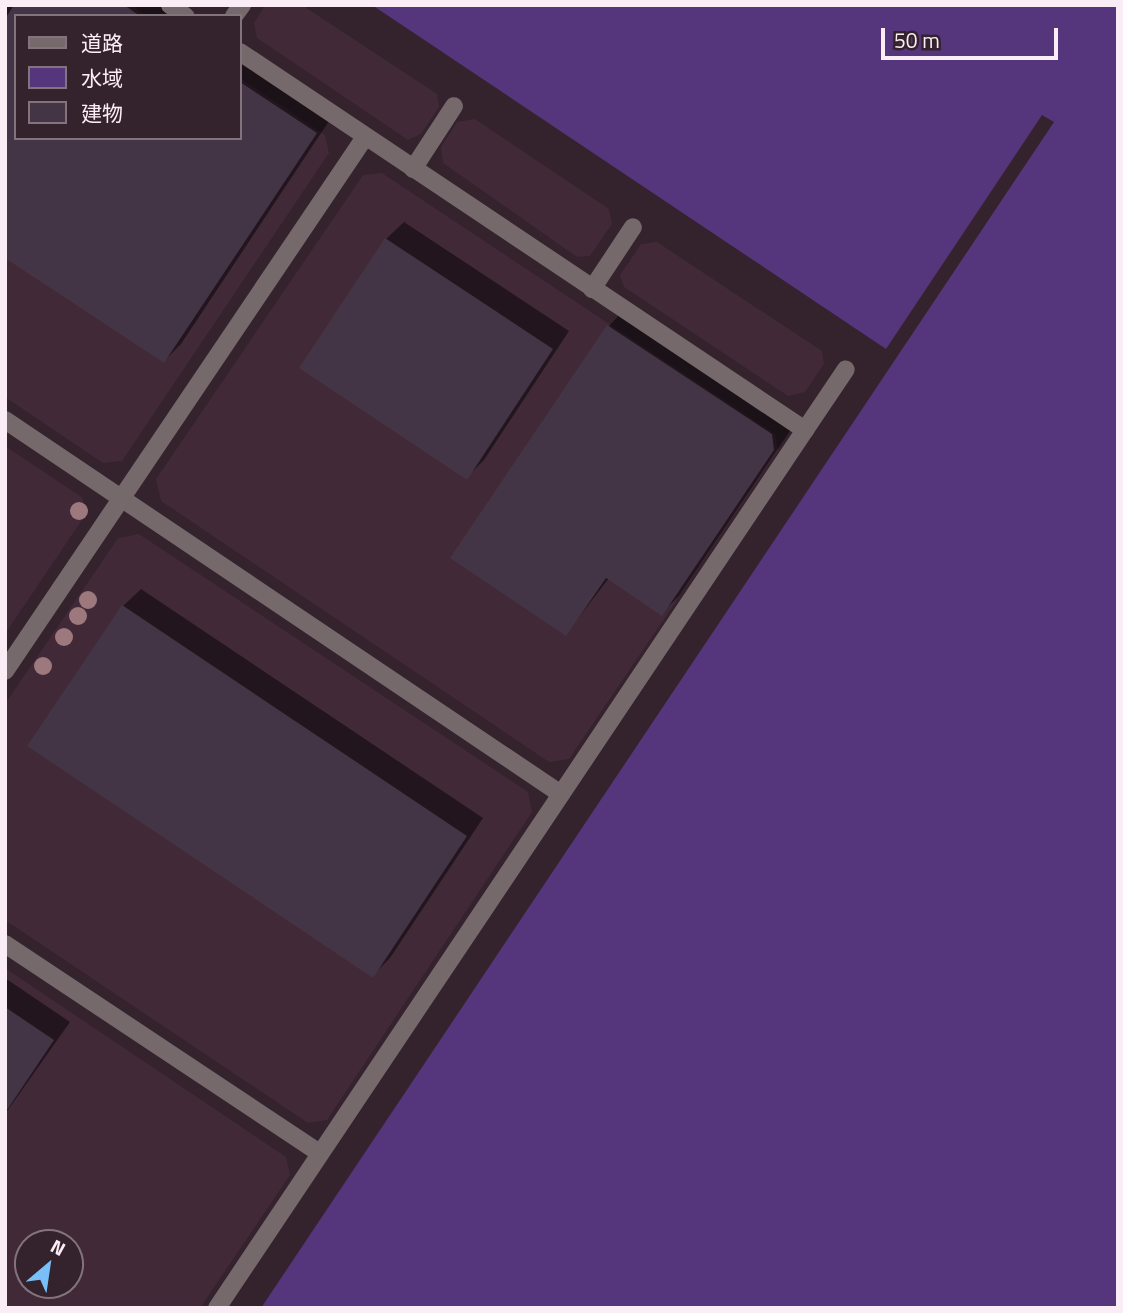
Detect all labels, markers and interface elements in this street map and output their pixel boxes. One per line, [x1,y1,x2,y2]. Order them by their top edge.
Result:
legend [14,14,242,140]
scale bar [885,14,1062,58]
text: 50 m [894,24,940,56]
text: 道路 [81,27,123,59]
text: 水域 [81,62,123,94]
text: 建物 [81,97,123,129]
north arrow [14,1229,84,1299]
text: N [46,1231,71,1263]

